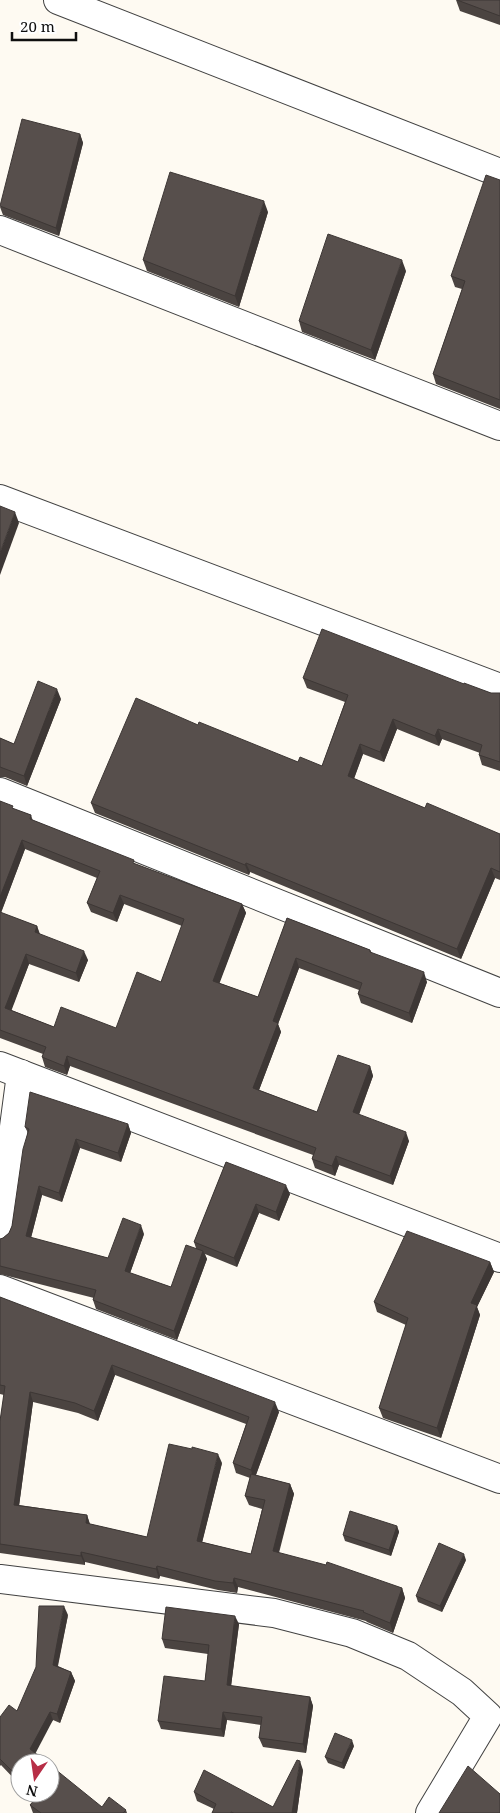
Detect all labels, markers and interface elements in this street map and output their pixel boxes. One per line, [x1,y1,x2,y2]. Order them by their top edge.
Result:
scale bar [12,10,76,42]
text: 20 m [20,16,55,36]
north arrow [10,1753,60,1803]
text: N [24,1781,39,1802]

